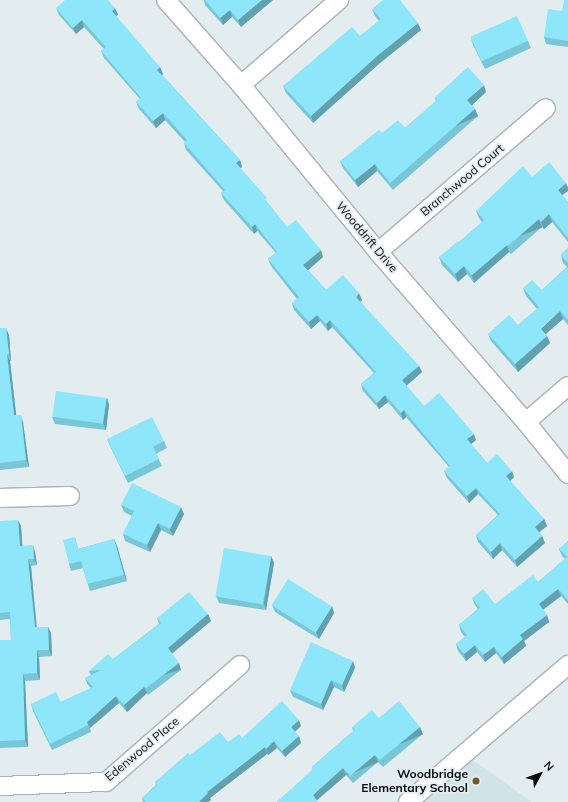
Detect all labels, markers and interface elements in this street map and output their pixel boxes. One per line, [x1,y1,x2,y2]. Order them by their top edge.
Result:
street label: Branchwood Court [417,141,507,219]
street label: Wooddrift Drive [333,199,401,275]
street label: Edenwood Place [102,714,182,784]
north arrow [520,754,560,794]
text: N [541,758,557,774]
place label: Woodbridge Elementary School [361,767,468,795]
marker: Woodbridge Elementary School [471,776,481,786]

